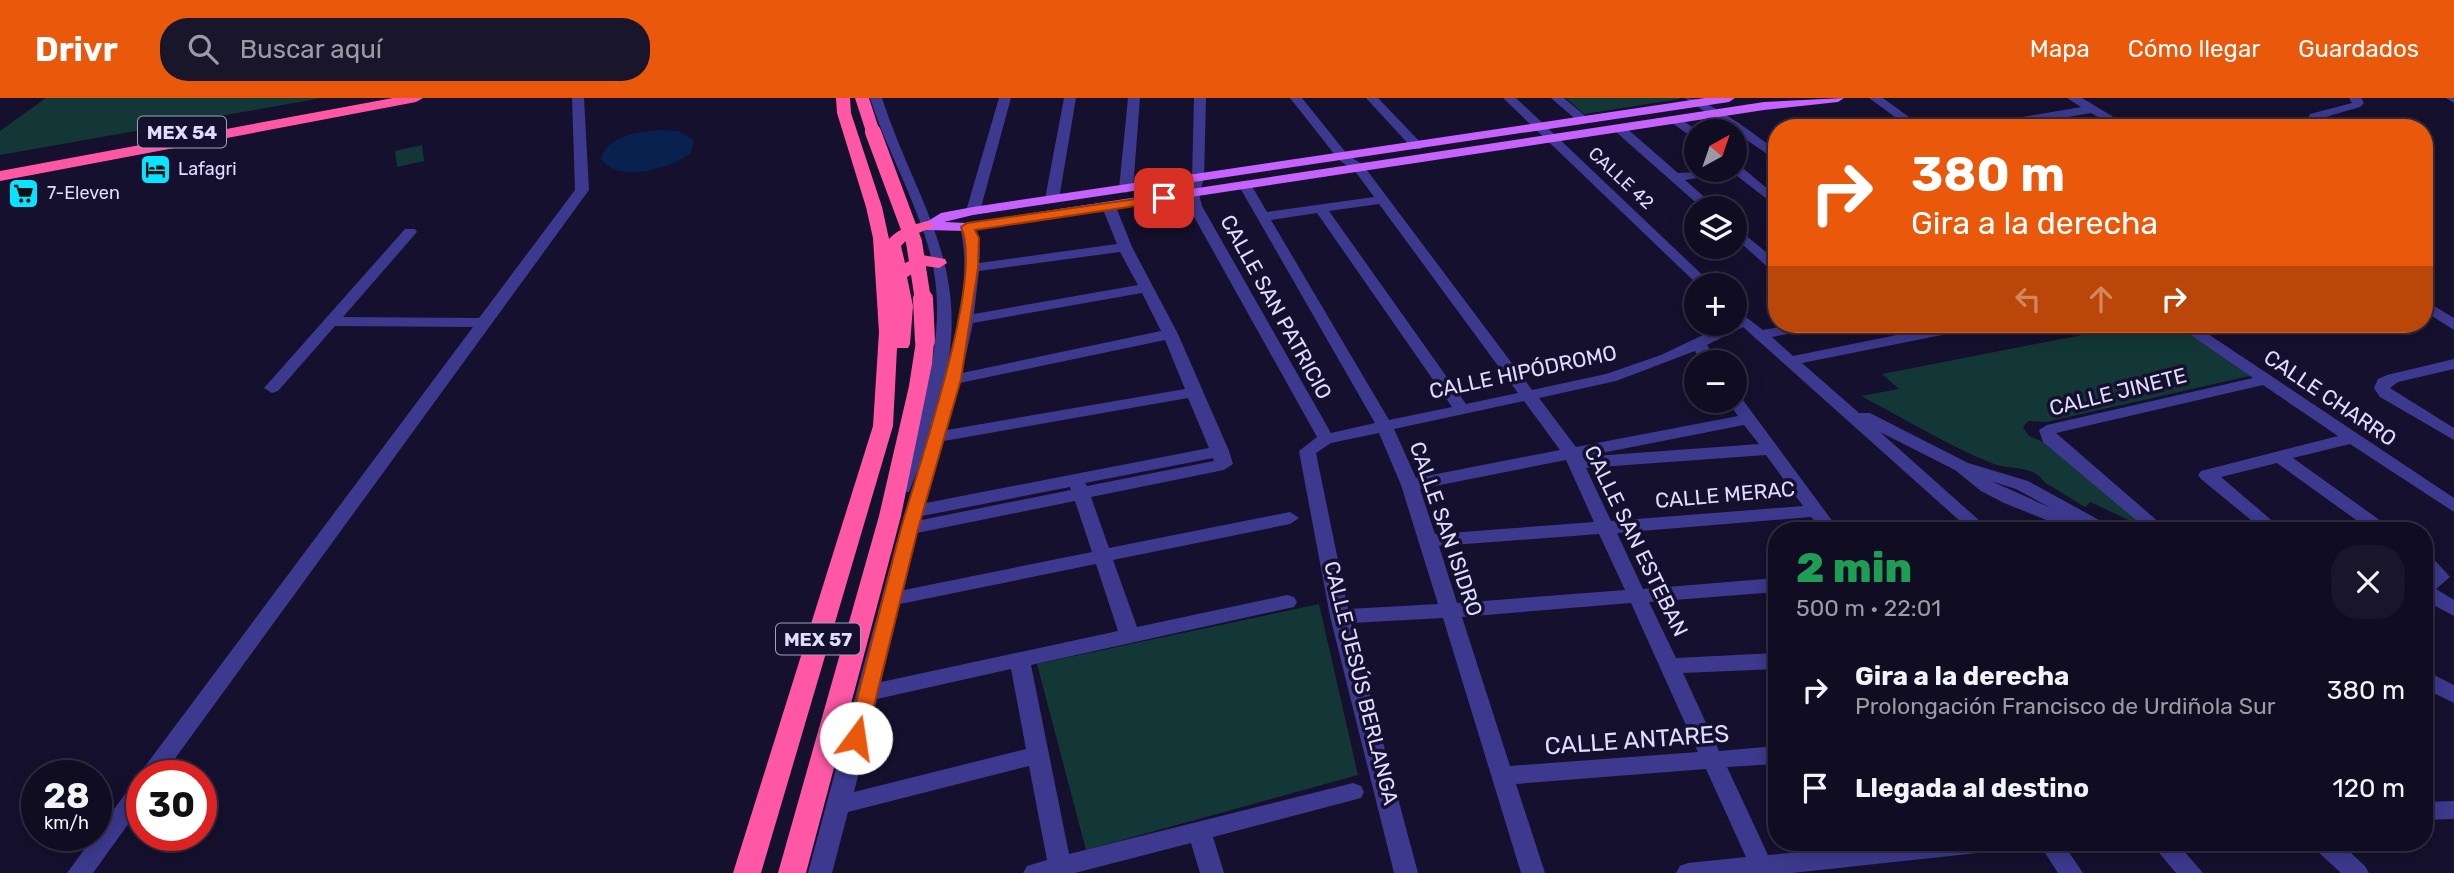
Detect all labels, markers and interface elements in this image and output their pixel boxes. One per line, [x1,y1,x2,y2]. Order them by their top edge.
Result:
search box [160,18,650,81]
text: Drivr [35,30,118,69]
icon: search [184,30,222,68]
text: Buscar aquí [240,34,382,65]
text: Mapa [2030,35,2090,63]
text: Cómo llegar [2128,35,2260,63]
text: Guardados [2298,35,2419,63]
road number: MEX 54 [138,116,226,148]
north arrow [1684,119,1746,182]
map controls [1684,119,1747,413]
street label: CALLE 42 [1584,142,1658,214]
text: 380 m [1911,145,2065,203]
icon: right [1796,147,1887,238]
hotel icon: Lafagri [138,152,172,186]
place label: Lafagri [178,158,237,180]
pin [1134,168,1194,228]
supermarket icon: 7-Eleven [7,176,41,210]
icon: arrive [1145,179,1183,217]
place label: 7-Eleven [47,182,120,204]
button: layers [1684,196,1747,259]
text: Gira a la derecha [1911,204,2158,242]
street label: CALLE SAN PATRICIO [1215,210,1338,403]
button: + [1684,273,1747,336]
icon: left [2009,280,2047,318]
icon: ahead [2082,280,2120,318]
icon: right [2155,280,2193,318]
street label: CALLE HIPÓDROMO [1427,339,1619,404]
street label: CALLE CHARRO [2259,344,2401,451]
button: − [1684,350,1747,413]
street label: CALLE JINETE [2047,362,2189,421]
street label: CALLE SAN ISIDRO [1405,438,1488,619]
street label: CALLE SAN ESTEBAN [1579,441,1694,640]
street label: CALLE MERAC [1654,476,1796,513]
text: 2 min [1796,543,1912,593]
button: close [2331,545,2405,619]
street label: CALLE JESÚS BERLANGA [1319,558,1404,807]
text: 500 m · 22:01 [1796,594,1941,622]
road number: MEX 57 [776,624,860,654]
text: Gira a la derecha [1855,661,2069,692]
icon: right [1796,671,1834,709]
text: 380 m [2327,675,2405,706]
text: Prolongación Francisco de Urdiñola Sur [1855,692,2276,720]
position arrow [819,701,893,775]
street label: CALLE ANTARES [1544,720,1730,760]
speed limit sign: 30 [126,760,217,851]
icon: arrive [1796,769,1834,807]
text: Llegada al destino [1855,773,2089,804]
text: 120 m [2333,773,2405,804]
text: 28 [43,775,90,817]
text: km/h [44,812,89,834]

